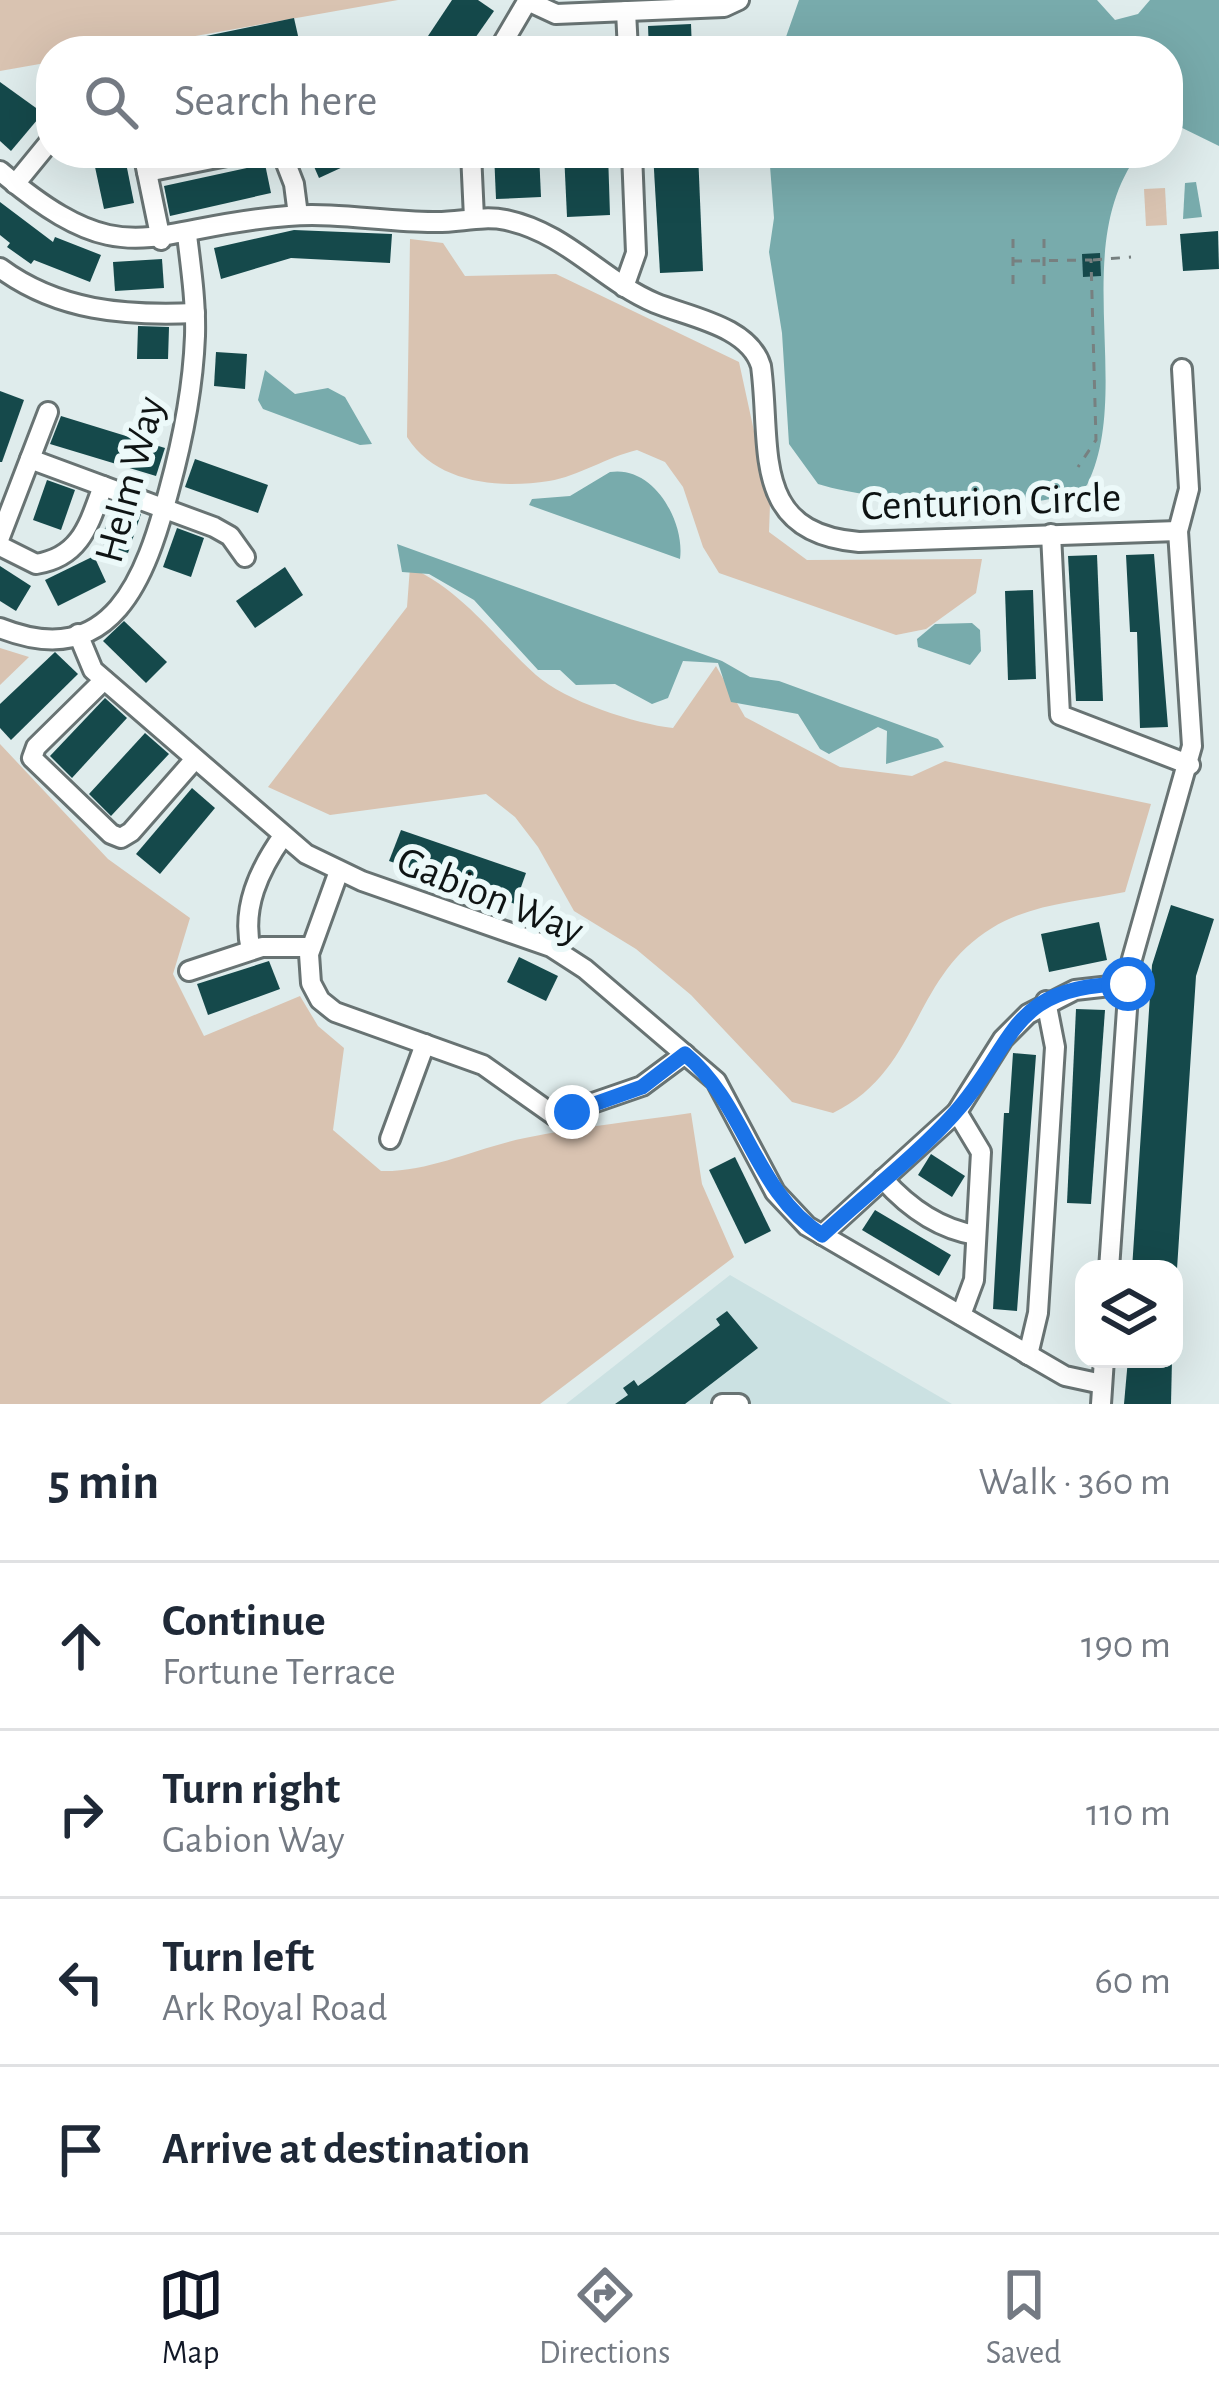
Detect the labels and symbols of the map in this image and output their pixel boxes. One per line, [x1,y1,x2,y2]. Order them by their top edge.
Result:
street label: Helm Way [88,392,172,567]
street label: Centurion Circle [860,476,1122,528]
street label: Gabion Way [391,840,589,952]
route start [1101,957,1155,1011]
route end [545,1085,599,1139]

